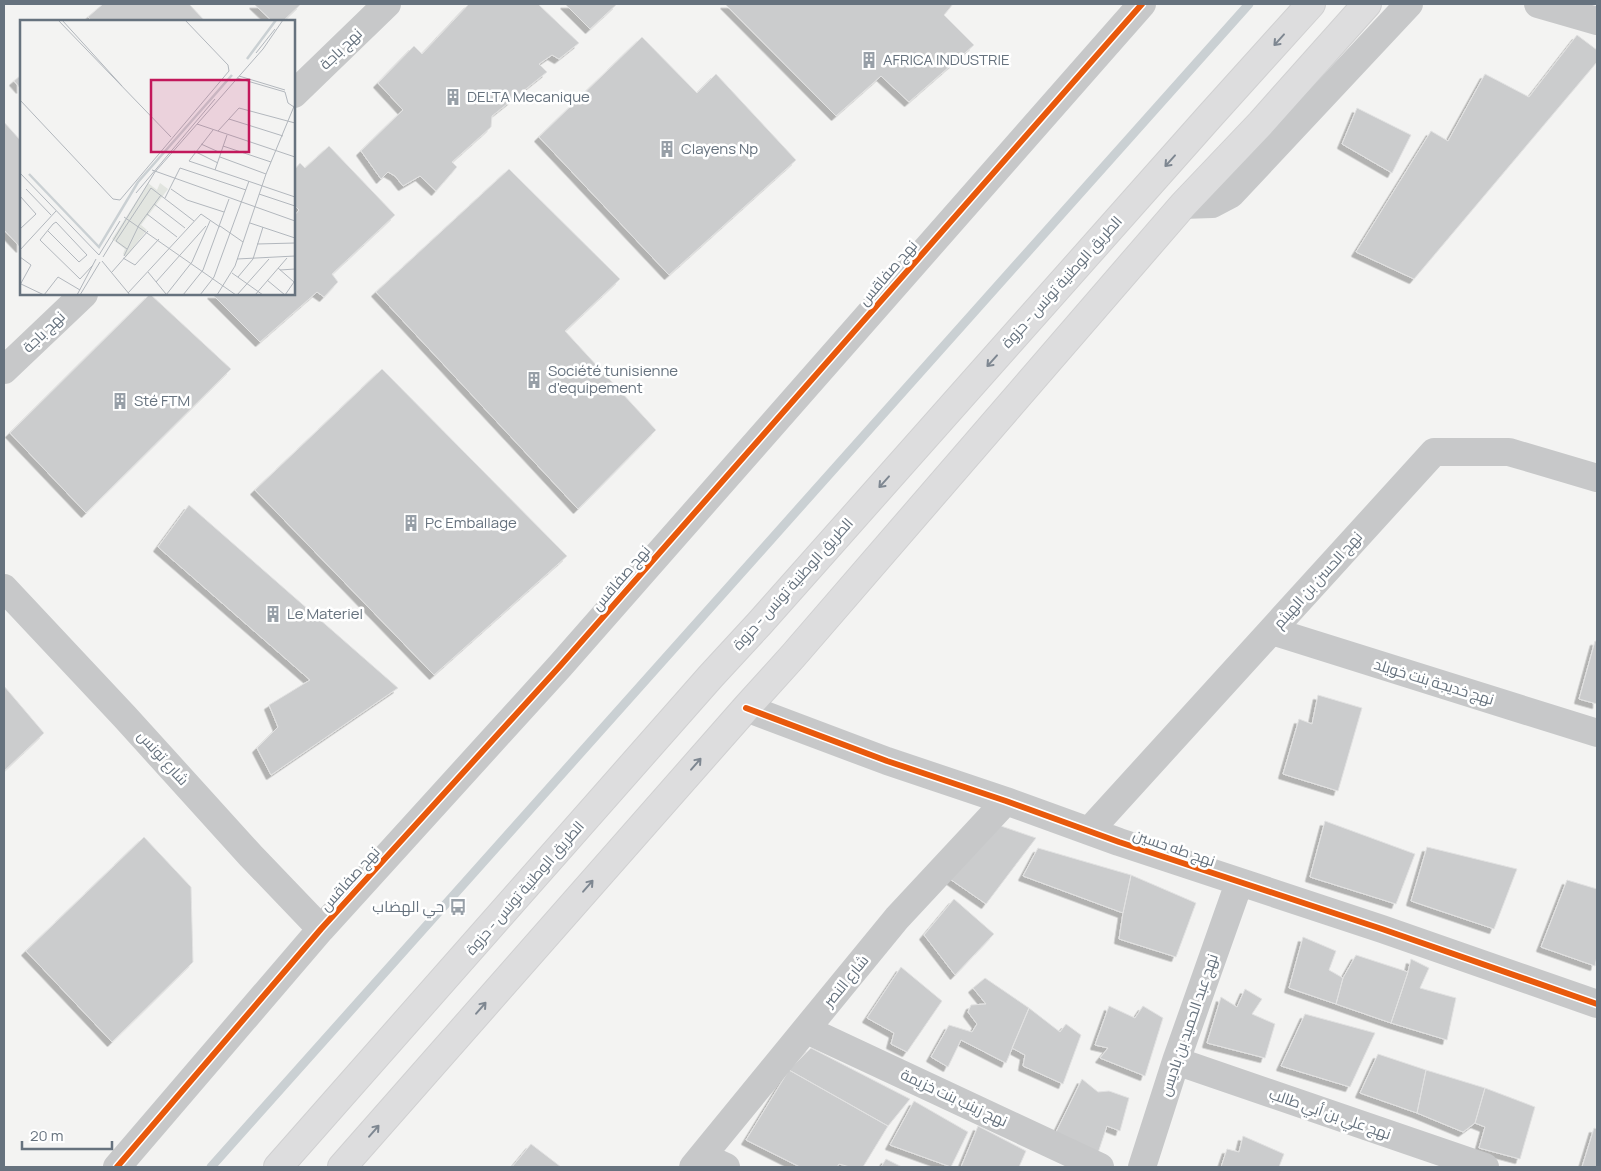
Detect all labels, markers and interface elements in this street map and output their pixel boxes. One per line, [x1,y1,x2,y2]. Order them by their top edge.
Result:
inset map [20,20,295,295]
street label: نهج باجة [315,23,367,75]
one-way arrow [1273,33,1284,46]
place label: AFRICA INDUSTRIE [883,49,1010,70]
building icon: AFRICA INDUSTRIE [859,50,879,70]
place label: DELTA Mecanique [467,86,590,107]
building icon: DELTA Mecanique [443,87,463,107]
place label: Clayens Np [681,138,758,159]
building icon: Clayens Np [657,139,677,159]
one-way arrow [1164,154,1175,167]
street label: الطريق الوطنية تونس - حزوة [996,211,1127,352]
street label: نهج صفاقس [853,235,923,311]
street label: نهج باجة [18,306,70,358]
one-way arrow [986,354,998,367]
place label: Société tunisienne d'equipement [548,360,678,398]
building icon: Société tunisienne d'equipement [524,370,544,390]
place label: Sté FTM [134,390,190,411]
building icon: Sté FTM [110,391,130,411]
one-way arrow [879,476,890,489]
place label: Pc Emballage [425,512,517,533]
building icon: Pc Emballage [401,513,421,533]
street label: الطريق الوطنية تونس - حزوة [727,513,858,654]
street label: نهج الحسن بن الهيثم [1268,527,1368,633]
street label: نهج صفاقس [586,540,656,616]
place label: Le Materiel [287,603,363,624]
building icon: Le Materiel [263,604,283,624]
street label: نهج خديجة بنت خويلد [1371,653,1497,711]
street label: شارع تونس [132,726,194,790]
one-way arrow [690,758,701,771]
street label: الطريق الوطنية تونس - حزوة [460,816,589,959]
street label: نهج طه حسين [1130,824,1218,872]
street label: نهج صفاقس [315,842,385,916]
one-way arrow [583,880,594,893]
place label: حي الهضاب [372,896,444,919]
bus stop icon: حي الهضاب [448,897,468,917]
street label: شارع النصر [817,950,874,1013]
street label: نهج عبد الحميد بن باديس [1154,951,1224,1099]
one-way arrow [475,1002,487,1015]
street label: نهج زينب بنت خزيمة [897,1064,1011,1132]
street label: نهج علي بن أبي طالب [1266,1083,1394,1146]
scale bar [22,1118,112,1150]
one-way arrow [368,1124,380,1137]
text: 20 m [30,1125,63,1146]

